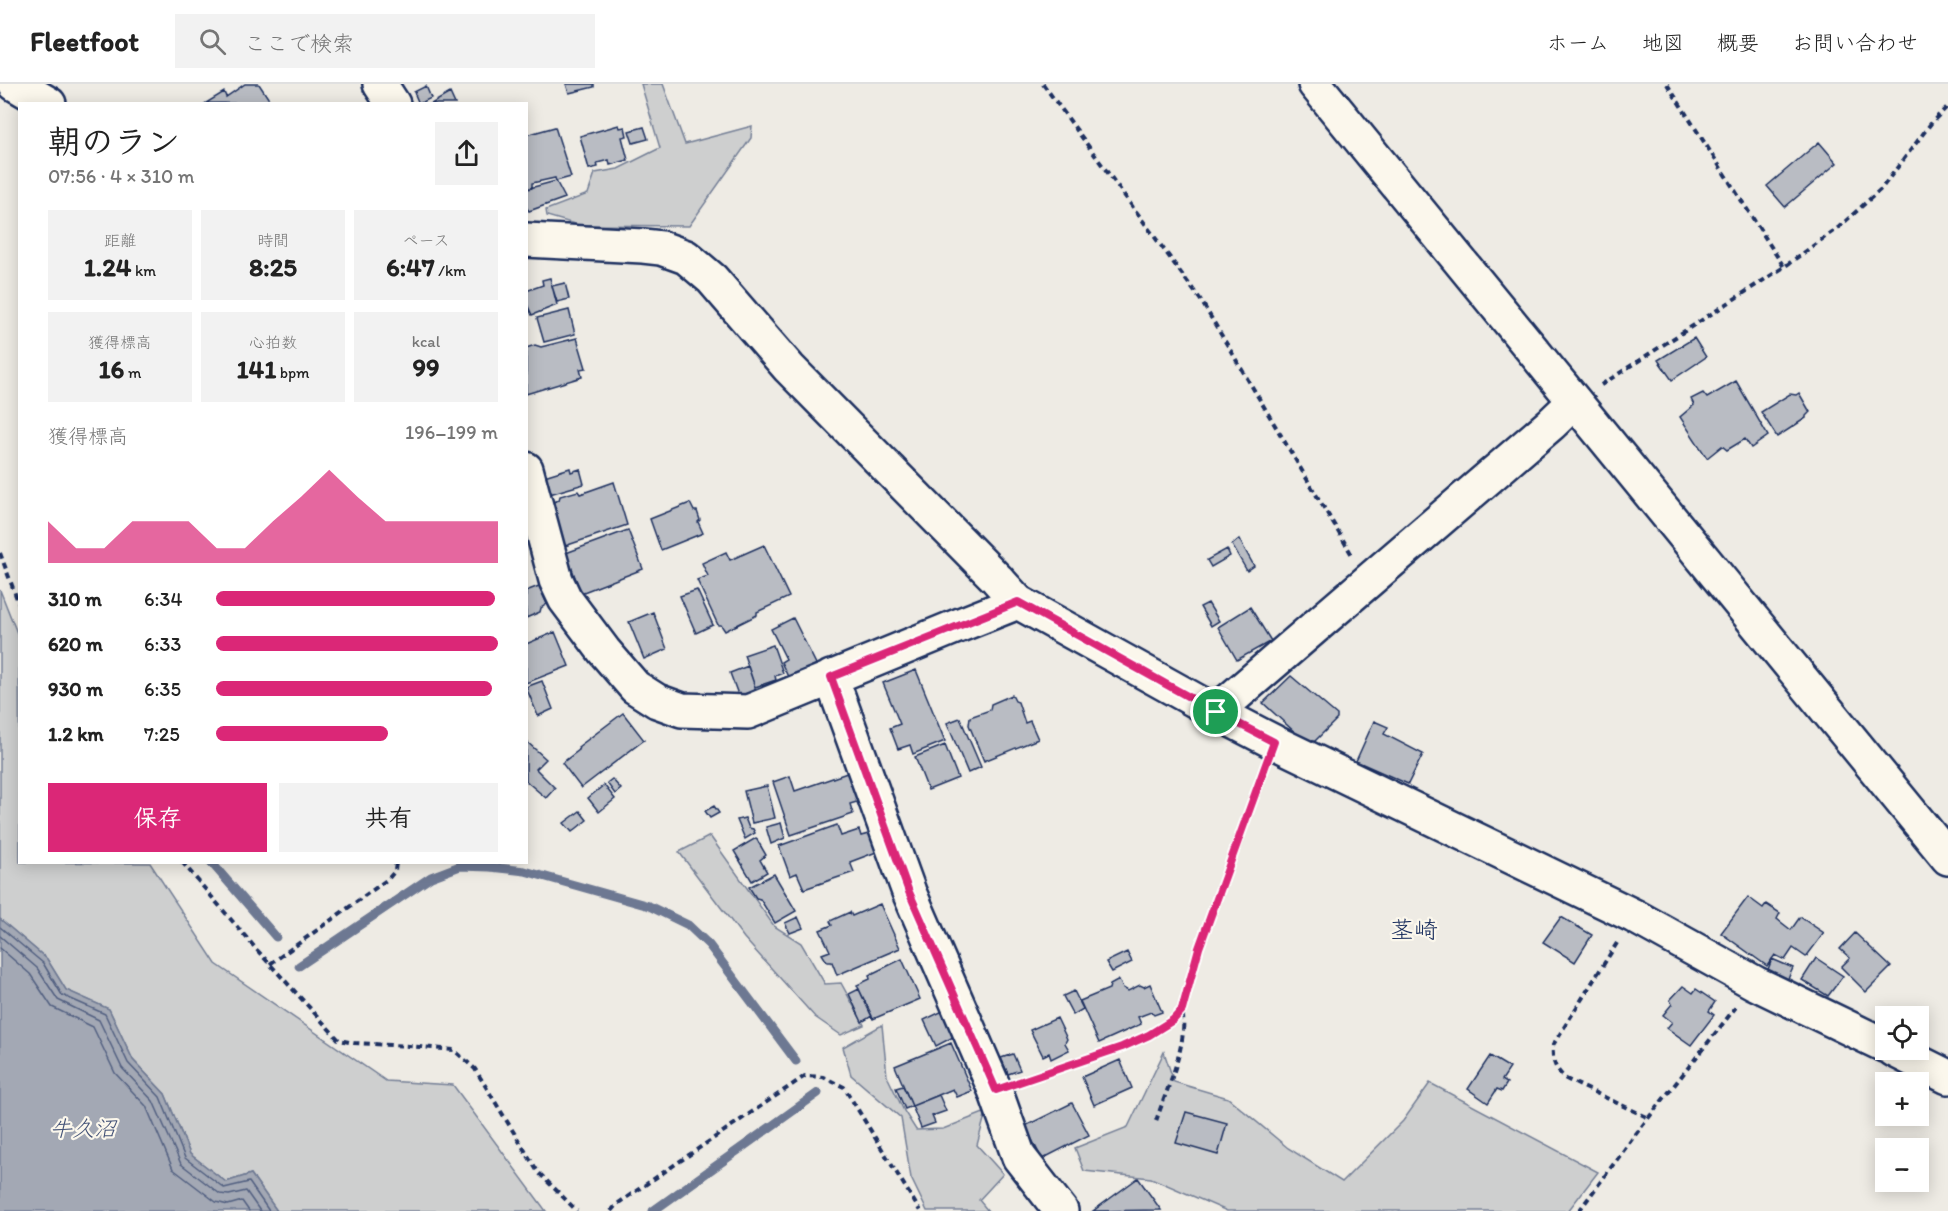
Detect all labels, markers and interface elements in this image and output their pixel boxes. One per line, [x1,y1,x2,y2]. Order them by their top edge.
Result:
search box [175,14,595,68]
text: Fleetfoot [30,24,139,58]
icon: search [196,25,229,58]
text: ここで検索 [244,30,354,57]
text: ホーム [1547,30,1609,55]
text: 地図 [1642,30,1684,55]
text: 概要 [1717,30,1759,55]
text: お問い合わせ [1792,30,1918,55]
text: 朝のラン [48,122,180,161]
button: share [435,122,498,185]
text: 07:56 · 4 × 310 m [48,164,195,188]
text: 距離 [104,231,136,250]
text: 時間 [257,231,289,250]
text: ペース [402,231,450,250]
text: 1.24 [84,251,132,283]
text: 8:25 [249,251,297,283]
text: 6:47 [386,251,435,283]
text: km [132,261,156,280]
text: /km [435,261,466,280]
text: kcal [412,332,440,351]
text: 獲得標高 [88,333,152,352]
text: 心拍数 [249,333,297,352]
text: 99 [412,351,440,383]
text: 16 [99,353,124,385]
text: 141 [236,353,276,385]
text: m [124,363,141,382]
text: bpm [276,363,310,382]
text: 196–199 m [405,420,498,444]
text: 獲得標高 [48,424,128,448]
text: 310 m [48,587,102,611]
text: 6:34 [144,587,182,611]
text: 620 m [48,632,103,656]
text: 6:33 [144,632,181,656]
text: 930 m [48,677,103,701]
text: 6:35 [144,677,181,701]
pin [1190,686,1241,737]
icon: arrive [1199,695,1232,728]
text: 1.2 km [48,722,104,746]
text: 7:25 [144,722,180,746]
button: 保存 [48,783,267,852]
button: 共有 [279,783,498,852]
district label: 茎崎 [1390,915,1438,944]
map controls [1875,1006,1929,1192]
button: locate [1875,1006,1929,1060]
button: + [1875,1072,1929,1126]
water label: 牛久沼 [50,1115,118,1142]
button: − [1875,1138,1929,1192]

